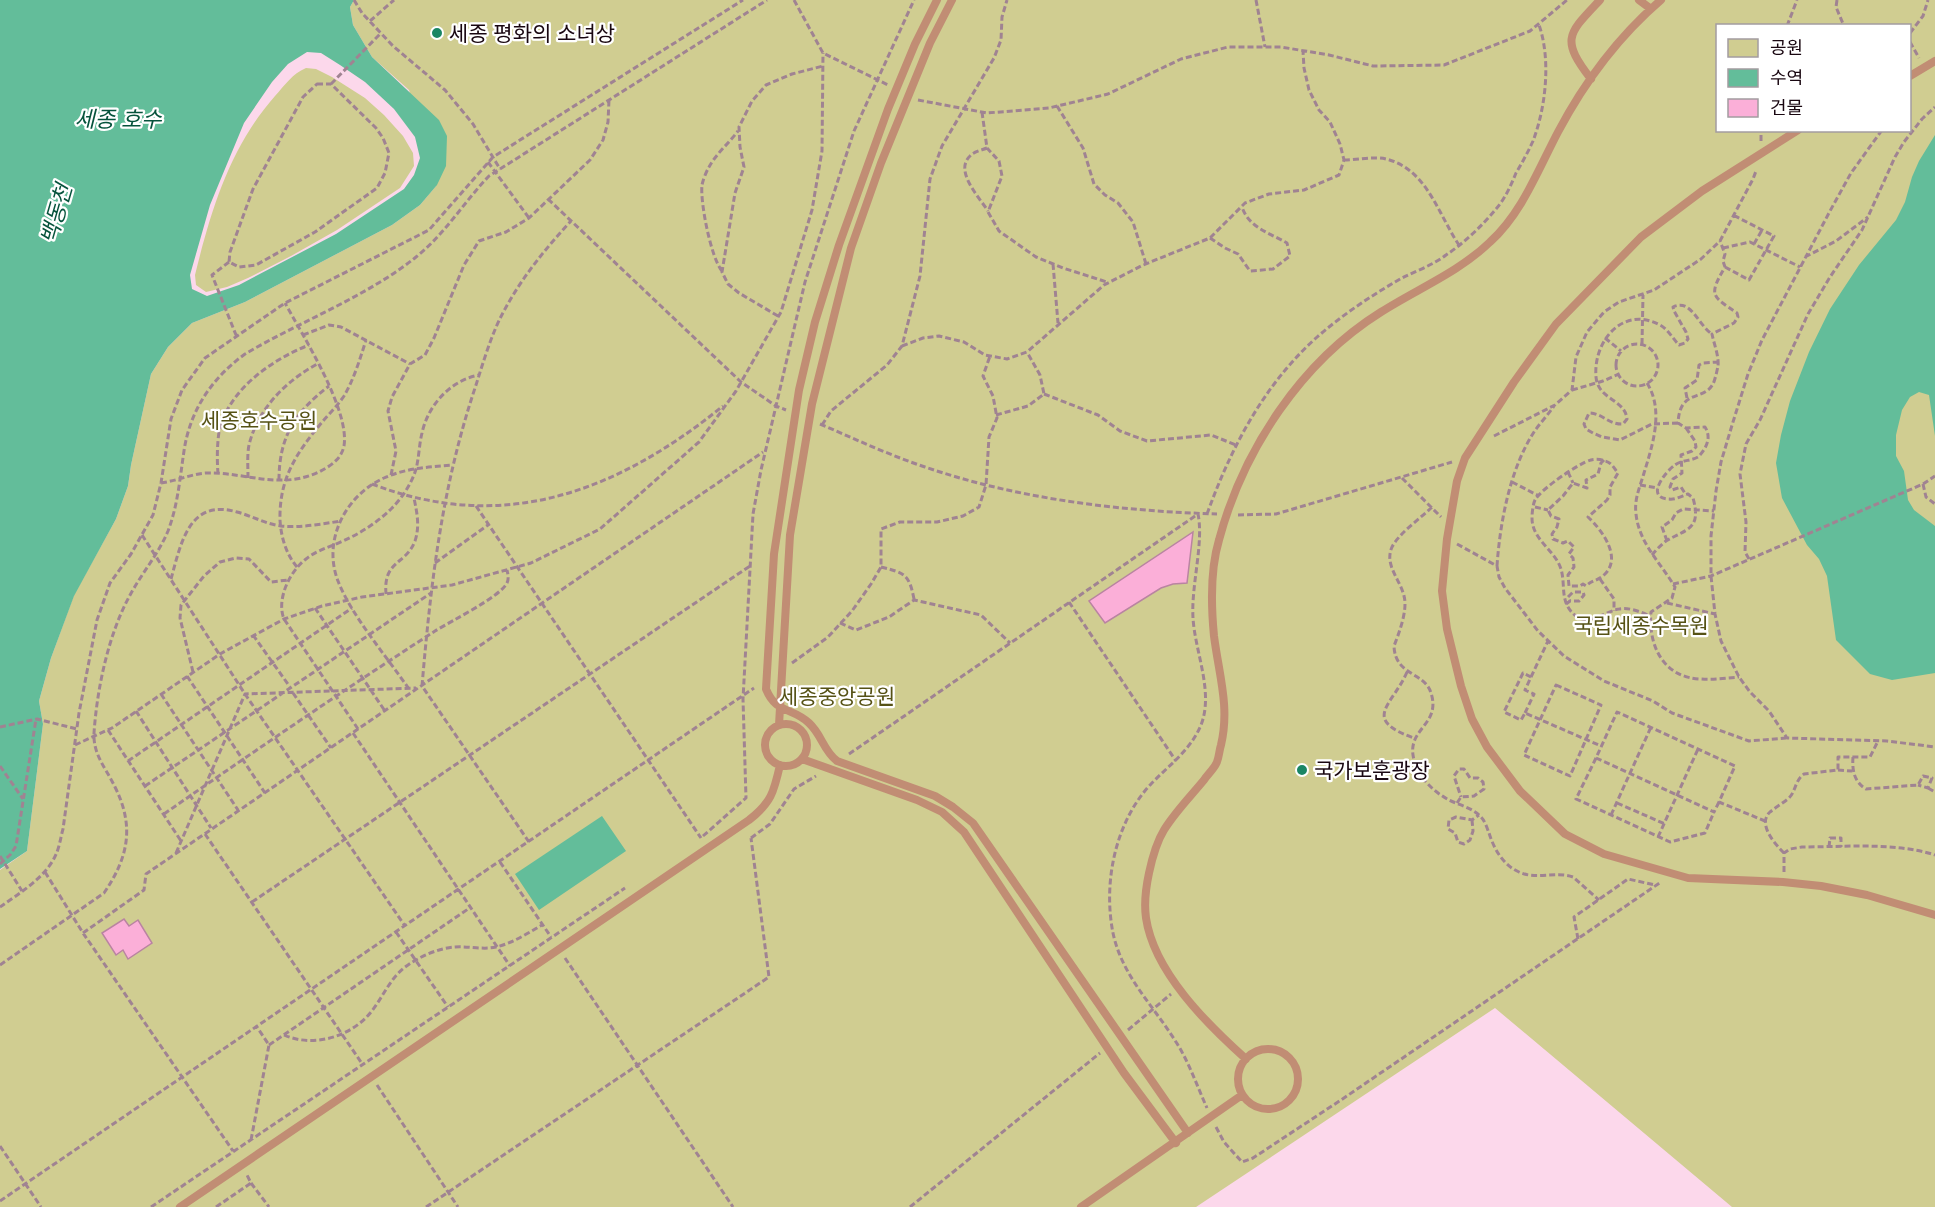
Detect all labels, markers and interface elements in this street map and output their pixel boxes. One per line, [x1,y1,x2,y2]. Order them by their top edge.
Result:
place label: 세종 평화의 소녀상 [449,20,615,46]
legend [1716,24,1911,132]
marker: 세종 평화의 소녀상 [430,26,444,40]
text: 공원 [1770,36,1803,59]
text: 수역 [1770,66,1803,89]
text: 건물 [1770,96,1803,119]
water label: 세종 호수 [75,105,162,133]
water label: 백동천 [34,178,79,247]
park label: 세종호수공원 [201,407,317,433]
park label: 국립세종수목원 [1573,612,1709,638]
park label: 세종중앙공원 [779,683,895,709]
place label: 국가보훈광장 [1314,757,1430,783]
marker: 국가보훈광장 [1295,763,1309,777]

